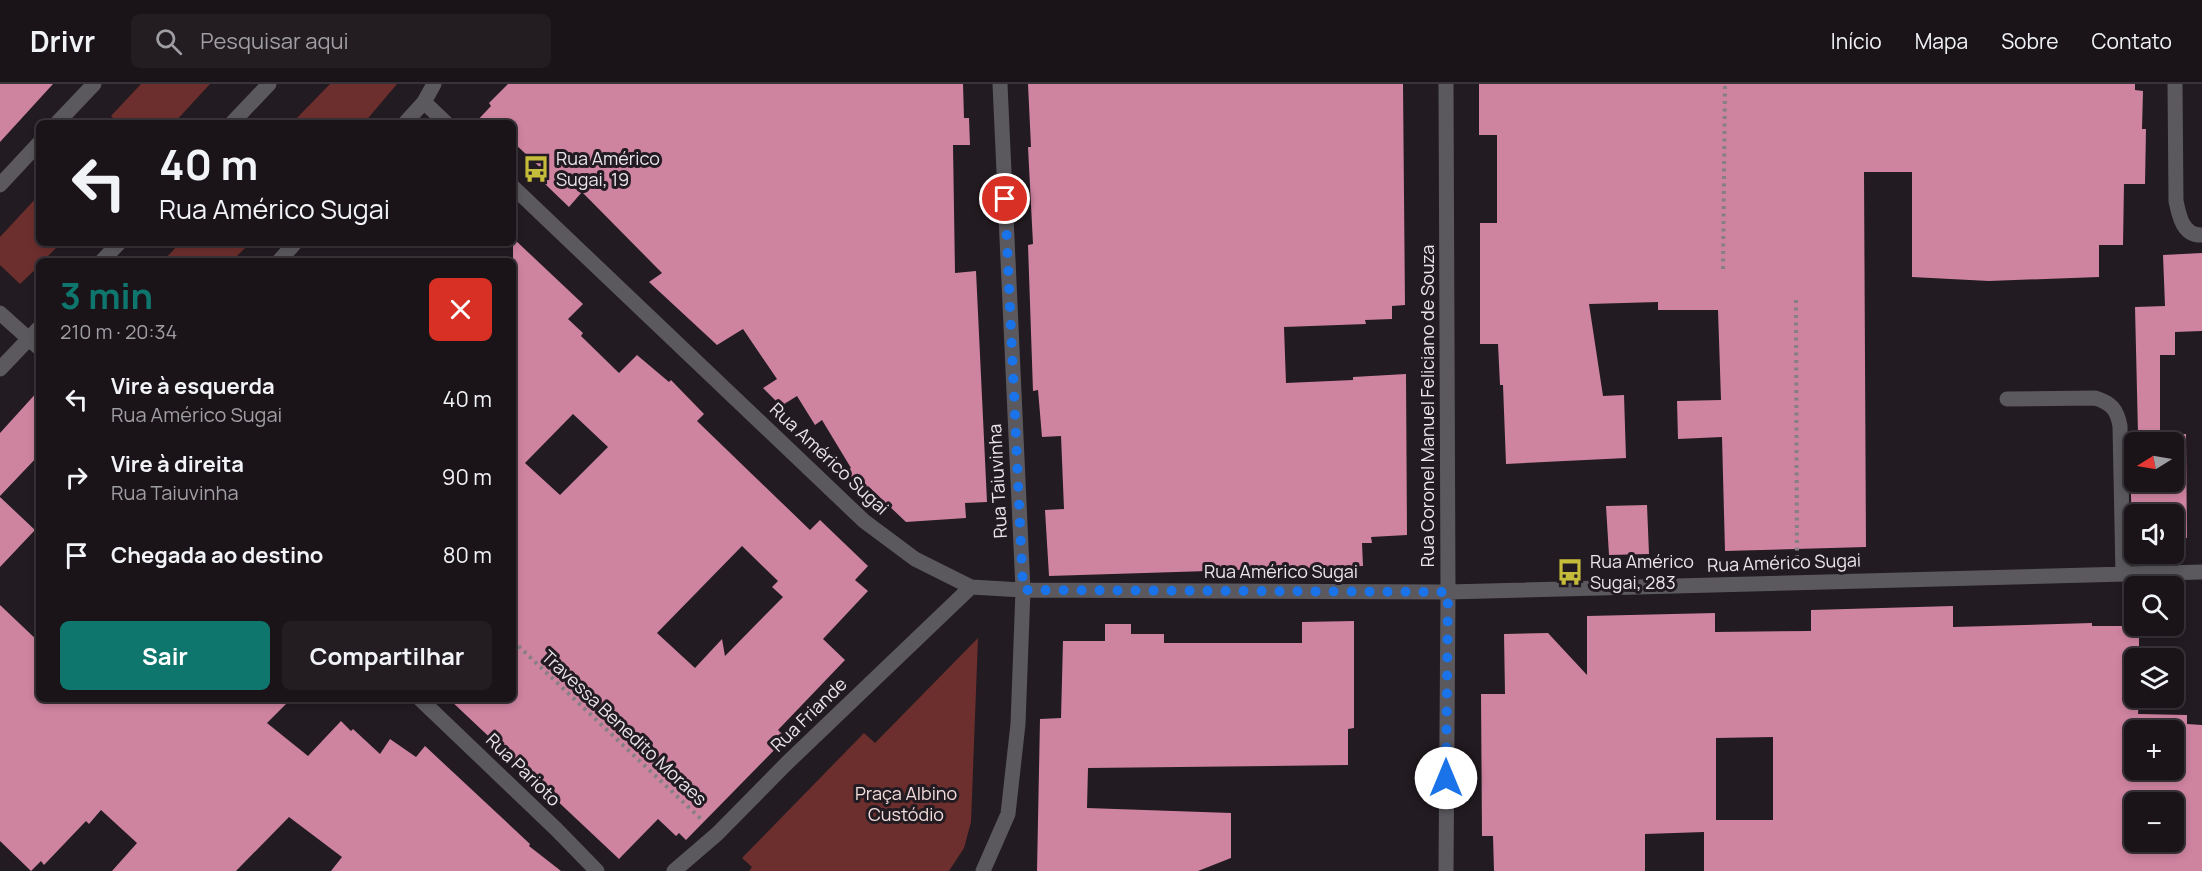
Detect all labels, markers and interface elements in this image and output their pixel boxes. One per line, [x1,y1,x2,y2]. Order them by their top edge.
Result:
search box [131,14,551,68]
text: Drivr [30,22,95,60]
icon: search [152,25,185,58]
text: Pesquisar aqui [200,26,349,56]
text: Início [1831,27,1882,55]
text: Mapa [1915,27,1968,55]
text: Sobre [2001,27,2059,55]
text: Contato [2092,27,2172,55]
text: 40 m [159,135,258,193]
icon: left [60,144,138,222]
place label: Rua Américo Sugai, 19 [556,146,660,191]
bus stop icon: Rua Américo Sugai, 19 [521,154,551,184]
pin [979,173,1030,224]
icon: arrive [988,182,1021,215]
text: Rua Américo Sugai [159,190,390,227]
street label: Rua Coronel Manuel Feliciano de Souza [1415,245,1439,567]
text: 3 min [60,271,153,320]
button: close [429,278,492,341]
text: 210 m · 20:34 [60,318,177,345]
text: Vire à esquerda [111,371,275,401]
icon: left [60,383,93,416]
text: 40 m [443,384,492,414]
street label: Rua Américo Sugai [765,397,894,520]
text: Rua Américo Sugai [111,401,282,428]
street label: Rua Taiuvinha [982,423,1012,539]
north arrow [2124,432,2184,492]
map controls [2124,432,2184,852]
text: Vire à direita [111,449,244,479]
icon: right [60,461,93,494]
text: 90 m [442,462,492,492]
text: Rua Taiuvinha [111,479,239,506]
button: sound [2124,504,2184,564]
icon: arrive [60,539,93,572]
text: Chegada ao destino [111,540,323,570]
text: 80 m [443,540,492,570]
street label: Rua Américo Sugai [1707,547,1861,577]
place label: Rua Américo Sugai, 283 [1590,549,1694,594]
bus stop icon: Rua Américo Sugai, 283 [1555,557,1585,587]
street label: Rua Américo Sugai [1204,559,1358,583]
button: search [2124,576,2184,636]
button: Sair [60,621,270,690]
button: Compartilhar [282,621,492,690]
street label: Travessa Benedito Moraes [537,644,712,810]
button: layers [2124,648,2184,708]
street label: Rua Friande [765,672,852,757]
button: + [2124,720,2184,780]
street label: Rua Parioto [481,728,566,811]
position arrow [1414,746,1478,810]
park label: Praça Albino Custódio [855,781,957,826]
button: − [2124,792,2184,852]

